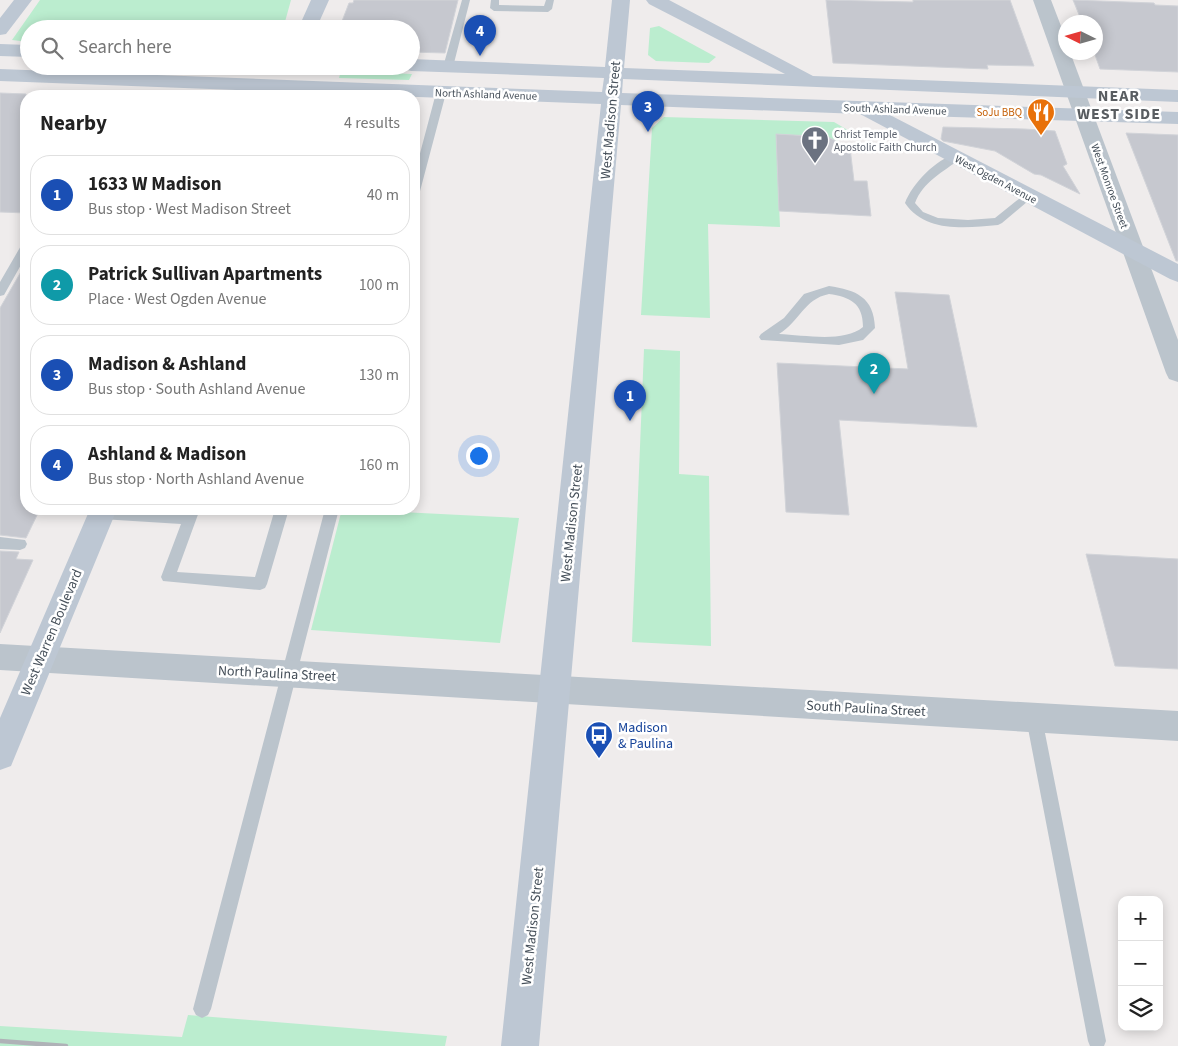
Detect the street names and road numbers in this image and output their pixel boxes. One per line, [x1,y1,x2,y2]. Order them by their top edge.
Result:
street label: West Madison Street [596,60,626,180]
street label: North Ashland Avenue [435,85,538,104]
street label: South Ashland Avenue [843,100,947,119]
street label: West Monroe Street [1087,142,1132,231]
street label: West Ogden Avenue [952,152,1040,208]
street label: West Madison Street [556,463,588,583]
street label: West Warren Boulevard [16,566,88,699]
street label: North Paulina Street [217,661,337,687]
street label: South Paulina Street [806,696,926,722]
street label: West Madison Street [517,866,549,986]

